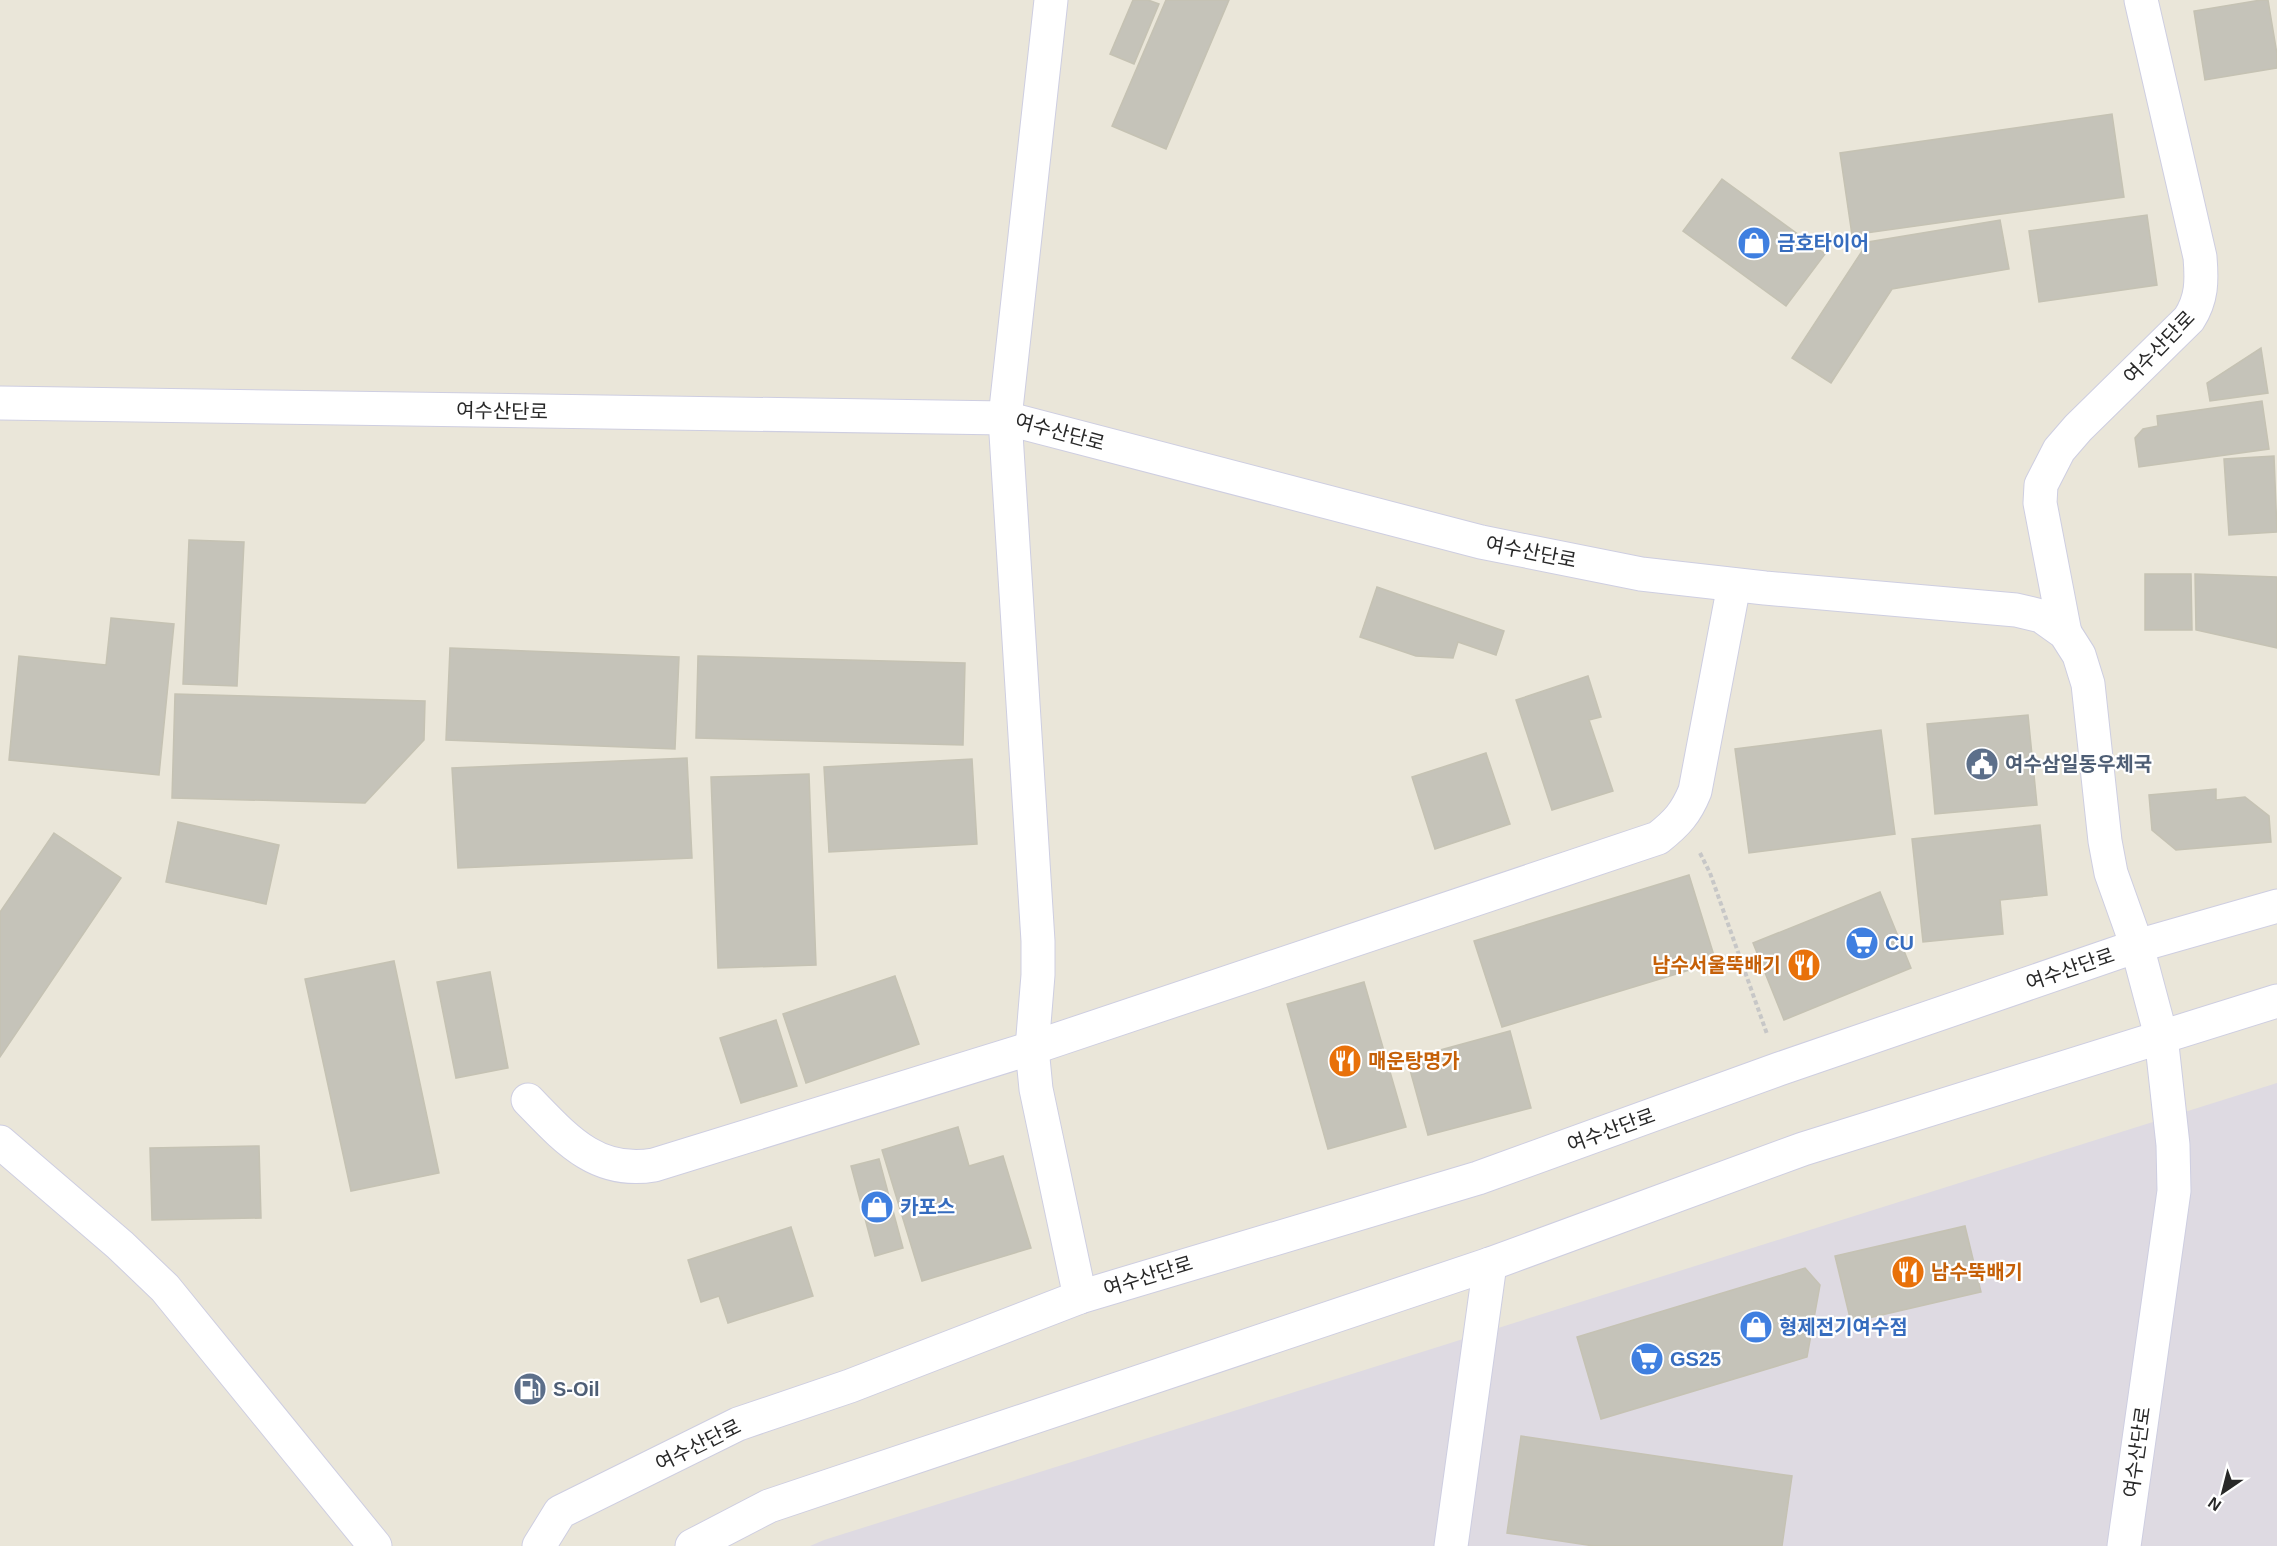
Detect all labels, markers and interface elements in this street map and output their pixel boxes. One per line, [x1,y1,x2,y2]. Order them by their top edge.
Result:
shop icon: 금호타이어 [1736,225,1772,261]
place label: 금호타이어 [1777,232,1869,254]
street label: 여수산단로 [2119,306,2199,388]
street label: 여수산단로 [456,399,548,423]
street label: 여수산단로 [1013,409,1107,455]
street label: 여수산단로 [1484,532,1578,572]
public building icon: 여수삼일동우체국 [1964,746,2000,782]
place label: 여수삼일동우체국 [2005,753,2152,775]
supermarket icon: CU [1844,925,1880,961]
place label: CU [1885,932,1914,954]
street label: 여수산단로 [2023,944,2117,994]
restaurant icon: 남수서울뚝배기 [1786,947,1822,983]
place label: 남수서울뚝배기 [1652,954,1781,976]
restaurant icon: 매운탕명가 [1327,1043,1363,1079]
place label: 매운탕명가 [1368,1050,1460,1072]
street label: 여수산단로 [1564,1104,1658,1156]
shop icon: 카포스 [859,1189,895,1225]
place label: 카포스 [900,1196,955,1218]
street label: 여수산단로 [1101,1252,1195,1300]
restaurant icon: 남수뚝배기 [1890,1254,1926,1290]
place label: 남수뚝배기 [1931,1261,2023,1283]
shop icon: 형제전기여수점 [1738,1309,1774,1345]
place label: 형제전기여수점 [1779,1316,1908,1338]
supermarket icon: GS25 [1629,1341,1665,1377]
place label: GS25 [1670,1348,1721,1370]
fuel station icon: S-Oil [512,1371,548,1407]
place label: S-Oil [553,1378,600,1400]
street label: 여수산단로 [2120,1405,2154,1499]
street label: 여수산단로 [652,1415,744,1475]
north arrow [2193,1462,2253,1522]
text: N [2205,1494,2224,1514]

